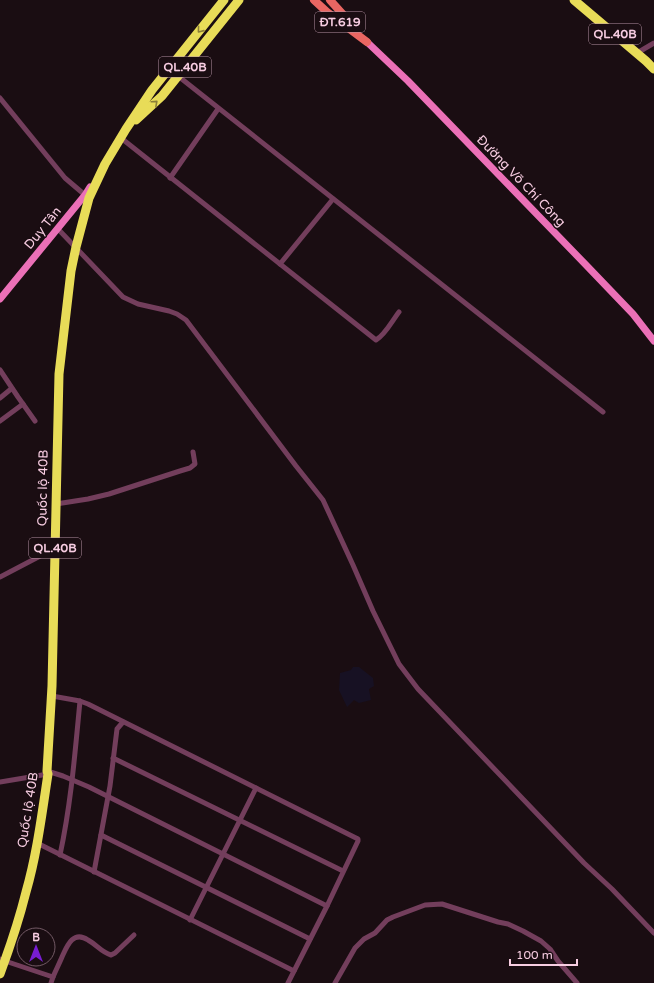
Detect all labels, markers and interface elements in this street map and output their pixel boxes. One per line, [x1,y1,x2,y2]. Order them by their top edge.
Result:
road number: ĐT.619 [315,12,365,32]
road number: QL.40B [589,24,641,44]
one-way arrow [197,26,204,33]
road number: QL.40B [159,57,211,77]
one-way arrow [150,100,158,107]
street label: Đường Võ Chí Công [473,132,569,230]
street label: Duy Tân [21,204,65,252]
street label: Quốc lộ 40B [34,450,52,526]
road number: QL.40B [29,538,81,558]
street label: Quốc lộ 40B [14,771,42,849]
north arrow [16,927,56,967]
text: B [32,931,40,944]
scale bar [510,941,577,967]
text: 100 m [516,948,553,962]

